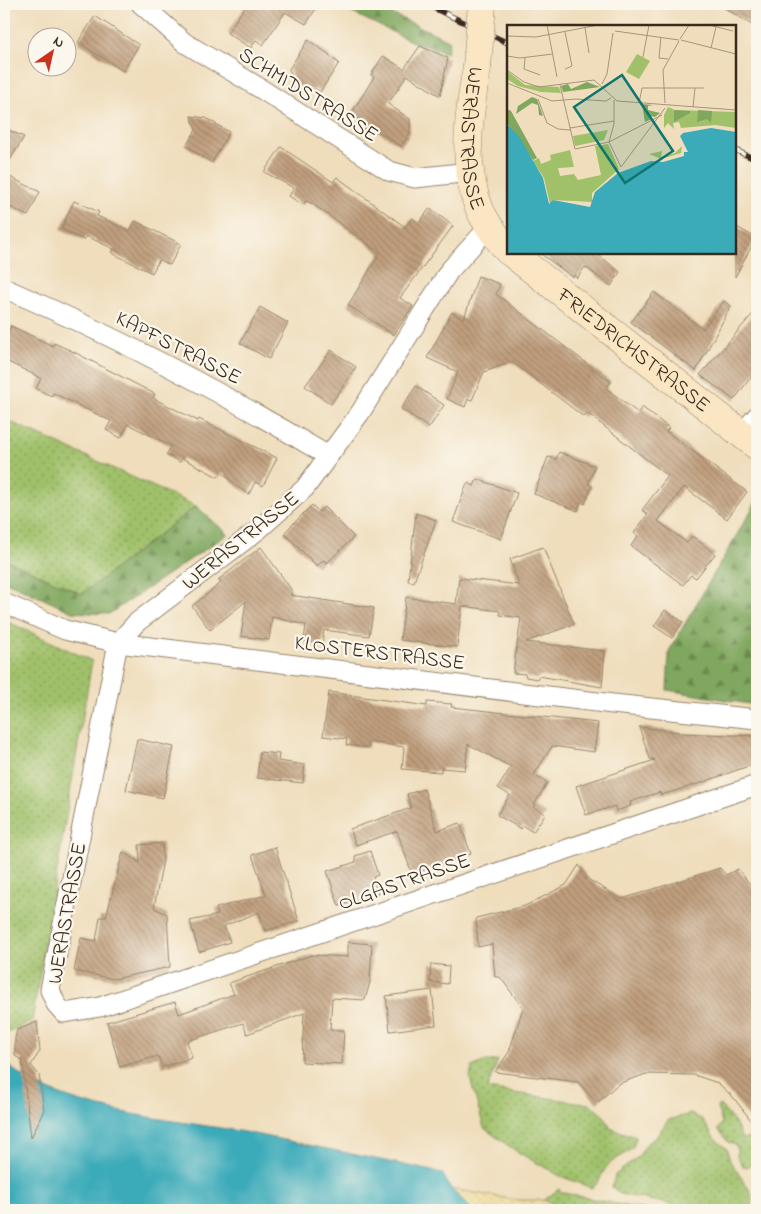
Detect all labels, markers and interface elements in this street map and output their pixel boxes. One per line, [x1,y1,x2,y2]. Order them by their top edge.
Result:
inset map [507,25,736,254]
north arrow [28,28,78,78]
text: N [49,31,68,54]
street label: SCHMIDSTRASSE [232,41,384,151]
street label: WERASTRASSE [451,64,492,215]
street label: FRIEDRICHSTRASSE [549,281,716,421]
street label: KAPFSTRASSE [110,304,246,393]
street label: WERASTRASSE [176,485,306,598]
street label: KLOSTERSTRASSE [293,629,467,679]
street label: WERASTRASSE [41,840,95,987]
street label: OLGASTRASSE [335,846,475,919]

